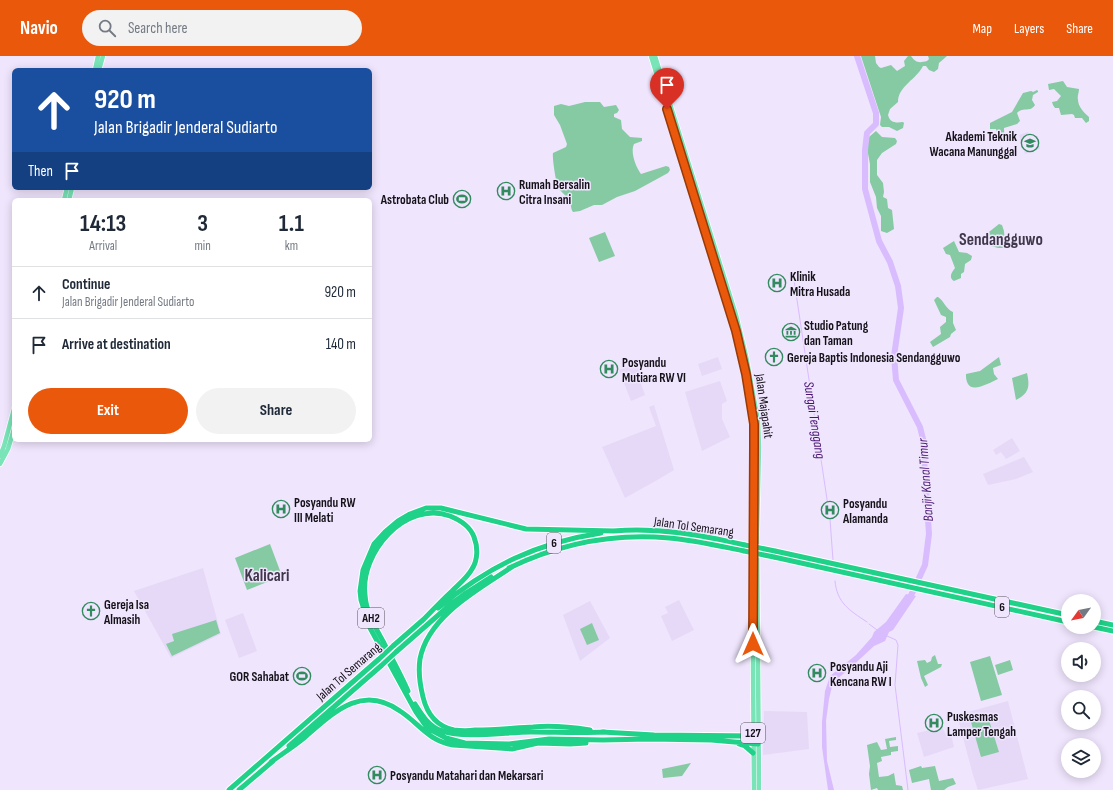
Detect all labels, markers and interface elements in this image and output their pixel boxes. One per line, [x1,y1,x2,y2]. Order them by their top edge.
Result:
search box [82,10,362,46]
text: Navio [20,17,58,40]
icon: search [96,17,118,39]
text: Search here [128,19,188,38]
text: Map [972,20,992,37]
text: Layers [1014,20,1044,37]
text: Share [1066,20,1093,37]
pin [650,68,684,109]
icon: arrive [656,74,678,96]
text: 920 m [94,83,156,116]
icon: ahead [28,84,80,136]
text: Jalan Brigadir Jenderal Sudiarto [94,117,277,138]
place label: Akademi Teknik Wacana Manunggal [930,129,1018,160]
school or university icon: Akademi Teknik Wacana Manunggal [1020,133,1040,153]
icon: arrive [61,160,83,182]
text: Then [28,162,53,181]
place label: Rumah Bersalin Citra Insani [519,177,590,208]
hospital icon: Rumah Bersalin Citra Insani [496,181,516,201]
sports icon: Astrobata Club [452,189,472,209]
place label: Astrobata Club [380,192,449,208]
text: 14:13 [80,209,126,238]
text: 3 [197,209,208,238]
text: 1.1 [279,209,304,238]
district label: Sendangguwo [959,230,1043,250]
text: Arrival [89,238,117,254]
text: min [194,238,211,254]
text: km [285,238,298,254]
place label: Klinik Mitra Husada [790,269,850,300]
hospital icon: Klinik Mitra Husada [767,273,787,293]
text: Continue [62,275,111,294]
icon: ahead [28,282,50,304]
text: 920 m [324,283,356,302]
text: Jalan Brigadir Jenderal Sudiarto [62,294,194,310]
place label: Studio Patung dan Taman [804,318,869,349]
museum icon: Studio Patung dan Taman [781,322,801,342]
icon: arrive [28,334,50,356]
text: Arrive at destination [62,335,171,354]
text: 140 m [326,335,356,354]
church icon: Gereja Baptis Indonesia Sendangguwo [764,347,784,367]
place label: Gereja Baptis Indonesia Sendangguwo [787,350,961,366]
place label: Posyandu Mutiara RW VI [622,355,686,386]
hospital icon: Posyandu Mutiara RW VI [599,359,619,379]
street label: Jalan Majapahit [751,372,776,440]
water label: Sungai Tenggang [800,380,829,460]
button: Exit [28,388,188,434]
button: Share [196,388,356,434]
water label: Banjir Kanal Timur [914,437,937,522]
place label: Posyandu RW III Melati [294,495,356,526]
place label: Posyandu Alamanda [842,496,888,527]
hospital icon: Posyandu RW III Melati [271,499,291,519]
hospital icon: Posyandu Alamanda [820,500,840,520]
street label: Jalan Tol Semarang [652,513,735,541]
road number: 6 [547,533,561,553]
district label: Kalicari [245,566,289,586]
north arrow [1061,594,1101,634]
map controls [1061,594,1101,778]
place label: Gereja Isa Almasih [103,597,149,628]
road number: 6 [995,597,1009,617]
church icon: Gereja Isa Almasih [81,601,101,621]
road number: AH2 [358,608,384,628]
position arrow [732,623,774,665]
street label: Jalan Tol Semarang [312,639,384,705]
button: sound [1061,642,1101,682]
place label: Posyandu Aji Kencana RW I [830,659,892,690]
hospital icon: Posyandu Aji Kencana RW I [807,663,827,683]
sports icon: GOR Sahabat [292,666,312,686]
place label: GOR Sahabat [229,669,290,685]
button: search [1061,690,1101,730]
place label: Puskesmas Lamper Tengah [947,709,1016,740]
hospital icon: Puskesmas Lamper Tengah [924,713,944,733]
road number: 127 [741,723,765,743]
button: layers [1061,738,1101,778]
hospital icon: Posyandu Matahari dan Mekarsari [367,765,387,785]
place label: Posyandu Matahari dan Mekarsari [390,768,544,784]

